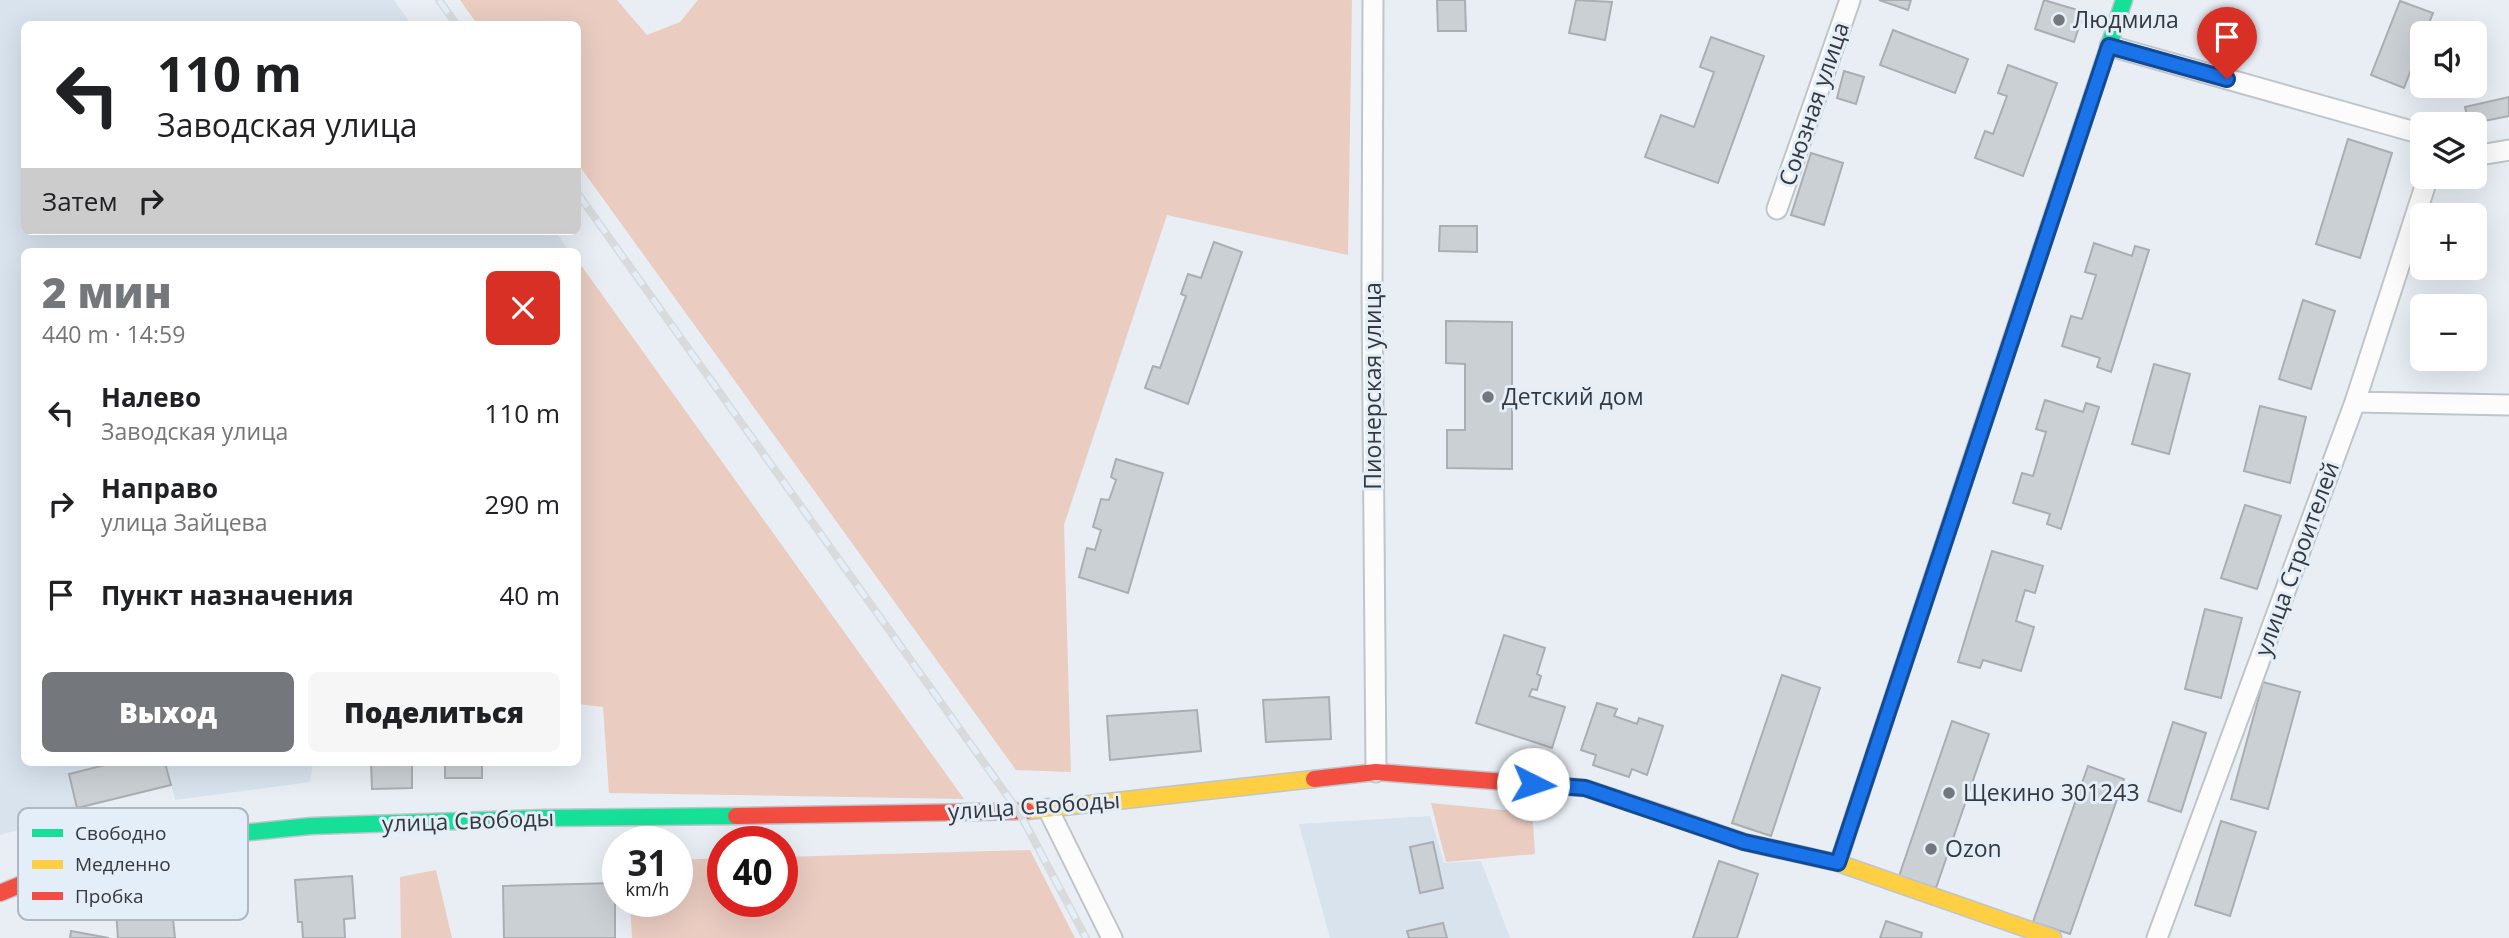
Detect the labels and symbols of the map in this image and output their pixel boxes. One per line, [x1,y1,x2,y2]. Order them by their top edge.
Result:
place label: Людмила [2073,3,2179,35]
pin [2197,7,2257,79]
marker: Людмила [2051,12,2067,28]
street label: Союзная улица [1770,18,1856,190]
street label: Пионерская улица [1356,282,1388,490]
place label: Детский дом [1502,380,1644,412]
marker: Детский дом [1480,389,1496,405]
street label: улица Строителей [2246,457,2346,660]
position arrow [1496,747,1570,821]
place label: Щекино 301243 [1963,776,2140,808]
street label: улица Свободы [947,783,1121,827]
marker: Щекино 301243 [1941,785,1957,801]
street label: улица Свободы [381,801,555,839]
legend [18,808,248,920]
text: Свободно [75,820,166,846]
speed limit sign: 40 [707,826,798,917]
place label: Ozon [1945,832,2002,864]
marker: Ozon [1923,841,1939,857]
text: Медленно [75,851,171,877]
text: Пробка [75,883,144,909]

